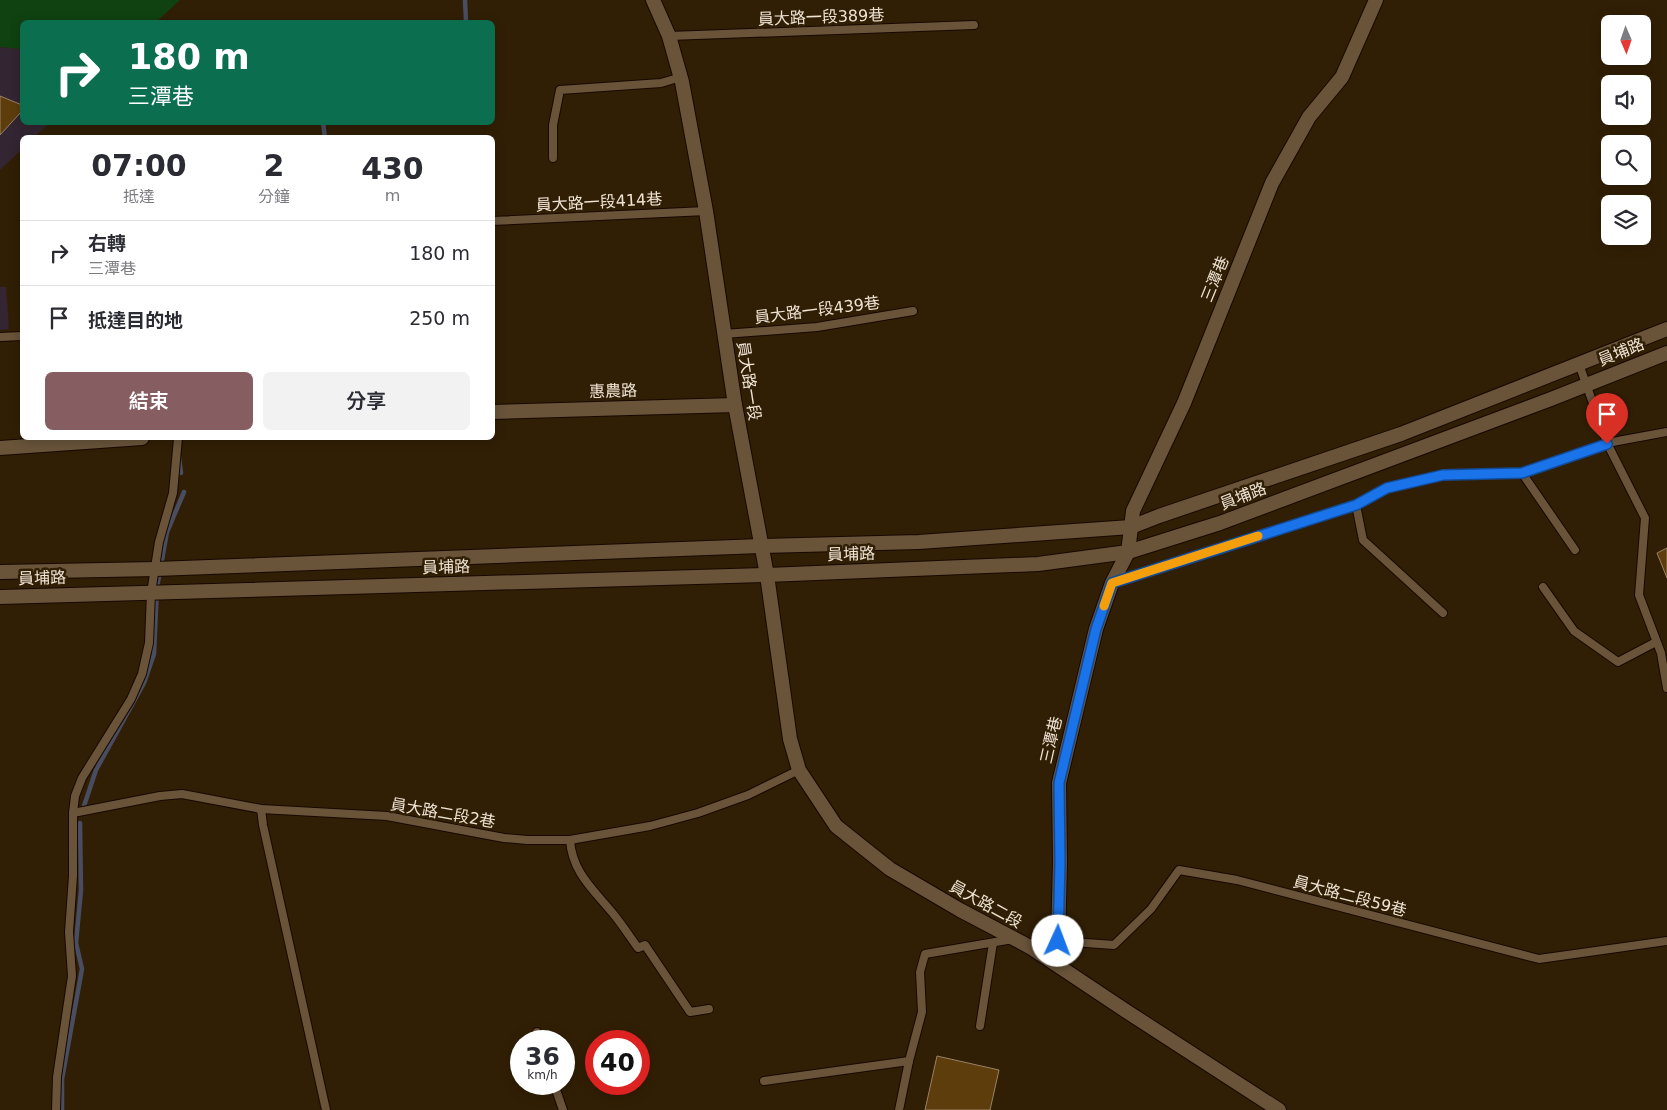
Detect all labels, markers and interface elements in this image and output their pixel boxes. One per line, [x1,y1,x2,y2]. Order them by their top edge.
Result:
street label: 員大路一段389巷 [757,5,885,29]
north arrow [1601,15,1651,65]
map controls [1601,15,1651,245]
text: 180 m [128,37,250,77]
icon: right [45,40,110,105]
button: sound [1601,75,1651,125]
text: 三潭巷 [128,84,194,109]
button: search [1601,135,1651,185]
text: 07:00 [91,148,187,183]
text: 2 [263,148,284,183]
text: 430 [361,151,424,186]
text: m [385,186,400,205]
text: 抵達 [123,187,155,206]
text: 分鐘 [258,187,290,206]
street label: 員大路一段414巷 [535,189,663,215]
button: layers [1601,195,1651,245]
text: 右轉 [88,232,126,254]
icon: right [45,239,73,267]
text: 180 m [409,242,470,264]
street label: 三潭巷 [1197,253,1233,305]
text: 三潭巷 [88,259,136,278]
street label: 員大路一段439巷 [753,293,881,327]
icon: arrive [45,304,73,332]
text: 250 m [409,307,470,329]
text: 抵達目的地 [88,309,183,331]
street label: 員埔路 [1595,334,1647,370]
street label: 員大路一段 [733,340,765,422]
button: 結束 [45,372,253,430]
button: 分享 [263,372,470,430]
street label: 惠農路 [589,381,637,401]
pin [1586,393,1628,444]
icon: arrive [1593,400,1621,428]
street label: 員埔路 [1217,479,1269,513]
street label: 員埔路 [827,544,875,564]
street label: 員埔路 [422,557,470,577]
street label: 員埔路 [18,568,66,588]
street label: 三潭巷 [1036,714,1066,766]
street label: 員大路二段2巷 [389,794,497,832]
street label: 員大路二段59巷 [1291,872,1409,920]
street label: 員大路二段 [946,876,1026,932]
position arrow [1031,914,1083,966]
speed limit sign: 40 [585,1030,650,1095]
text: 36 [525,1042,560,1071]
text: km/h [527,1068,558,1082]

